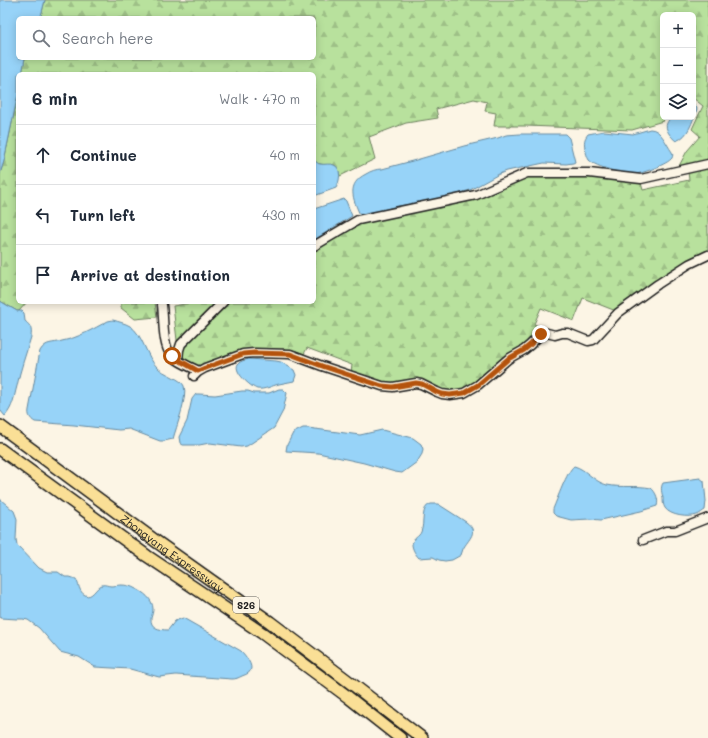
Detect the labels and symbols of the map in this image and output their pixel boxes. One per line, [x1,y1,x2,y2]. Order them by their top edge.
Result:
route end [532,325,550,343]
route start [163,347,181,365]
street label: Zhongyang Expressway [118,510,228,595]
road number: S26 [233,597,259,613]

